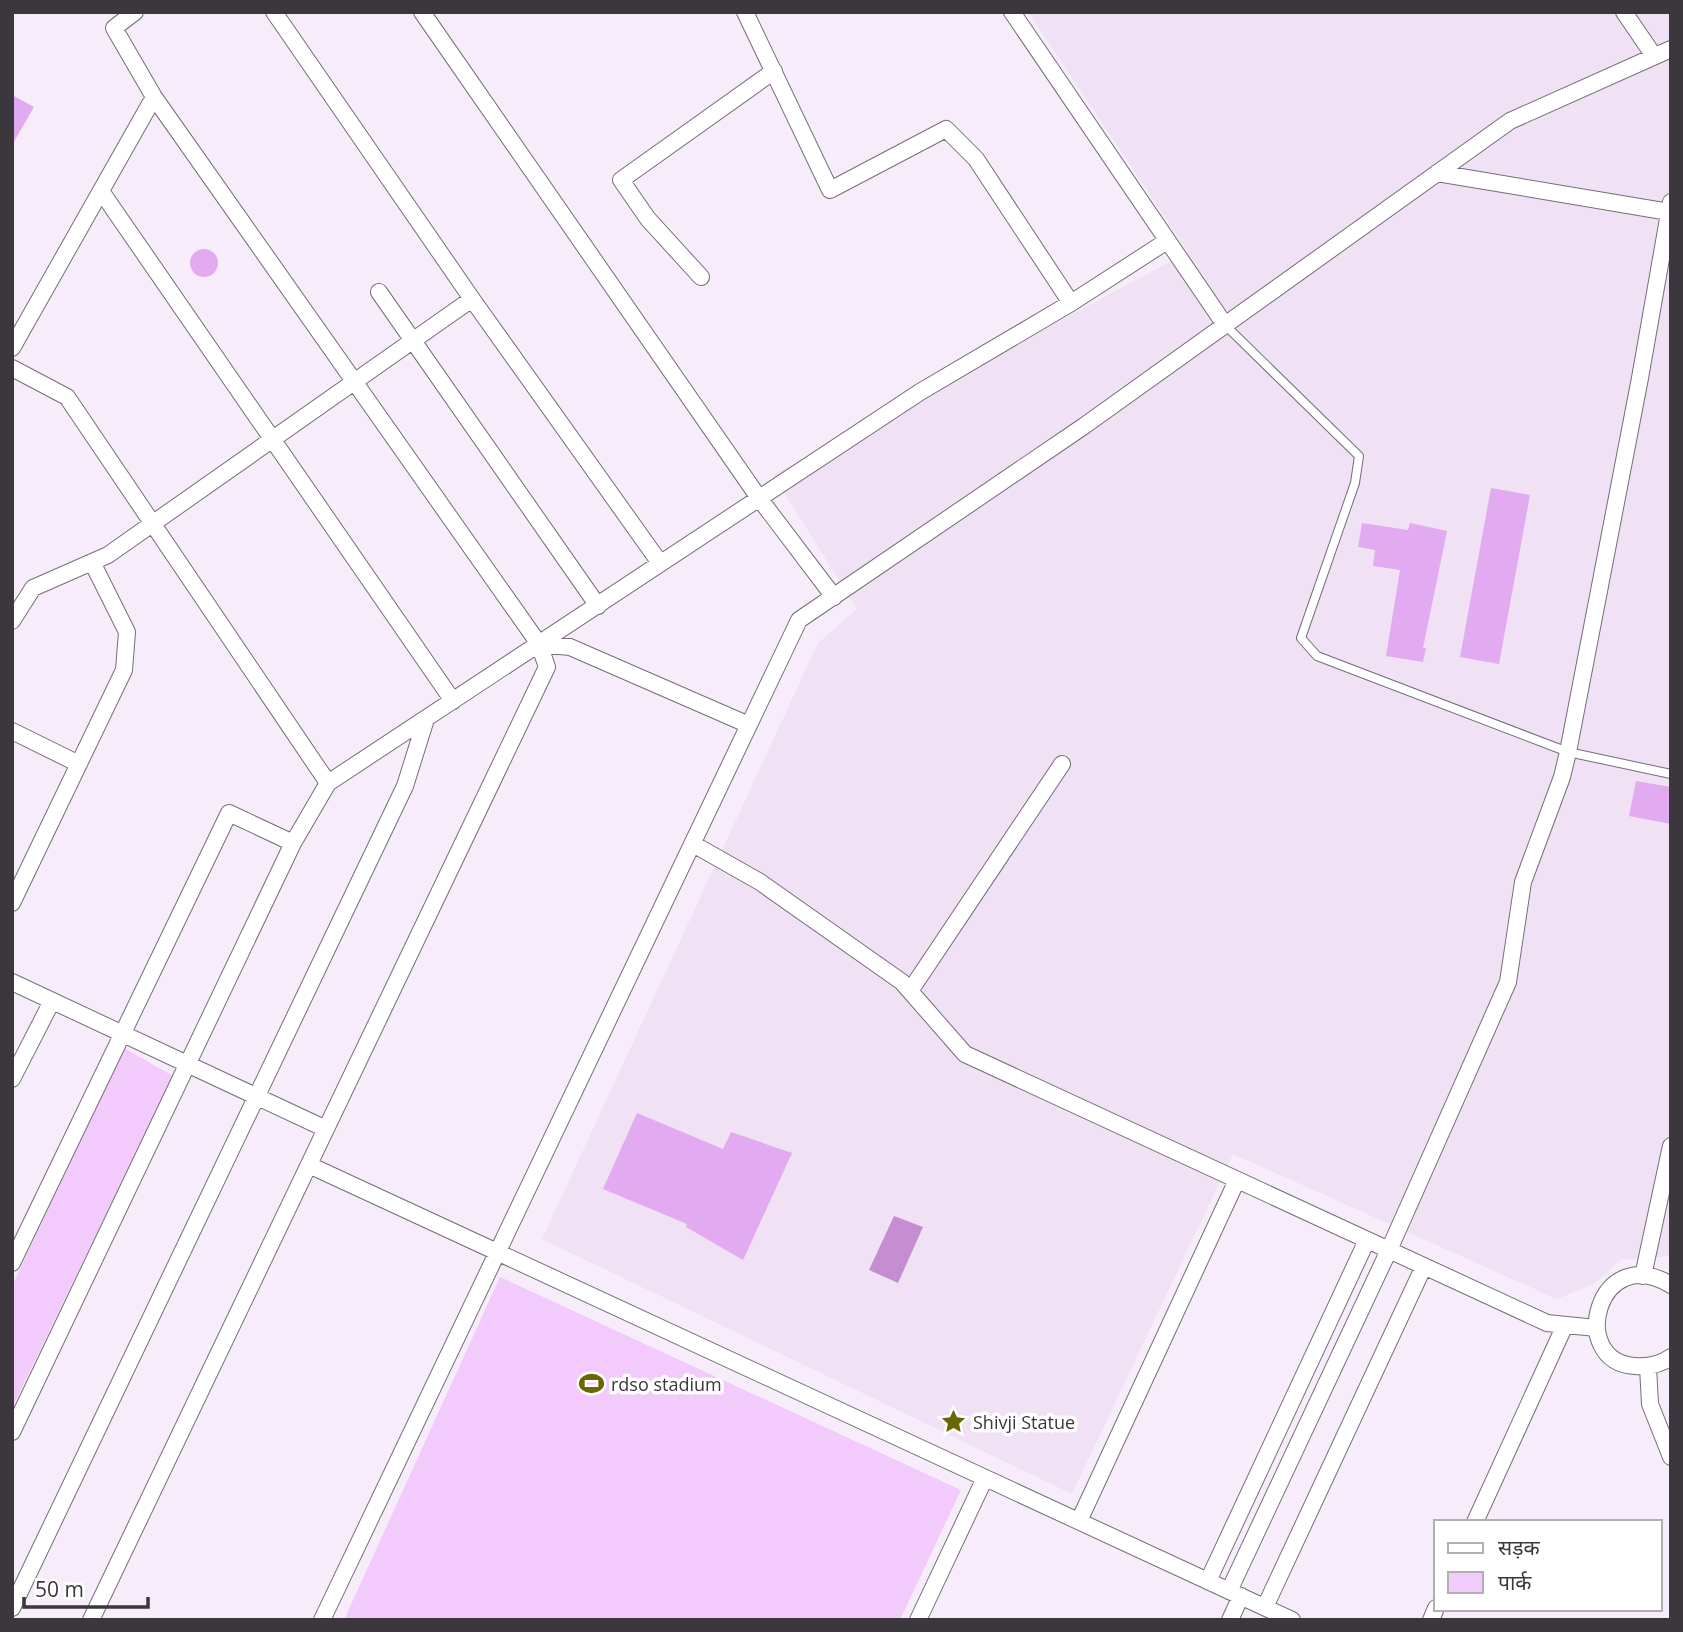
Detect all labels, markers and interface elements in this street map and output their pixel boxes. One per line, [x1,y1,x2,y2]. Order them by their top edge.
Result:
sports icon: rdso stadium [577,1370,605,1398]
place label: rdso stadium [611,1372,722,1396]
place icon: Shivji Statue [939,1408,967,1436]
place label: Shivji Statue [973,1410,1075,1434]
legend [1434,1520,1662,1611]
text: सड़क [1498,1533,1540,1561]
scale bar [24,1566,149,1610]
text: पार्क [1498,1568,1532,1596]
text: 50 m [35,1575,84,1603]

